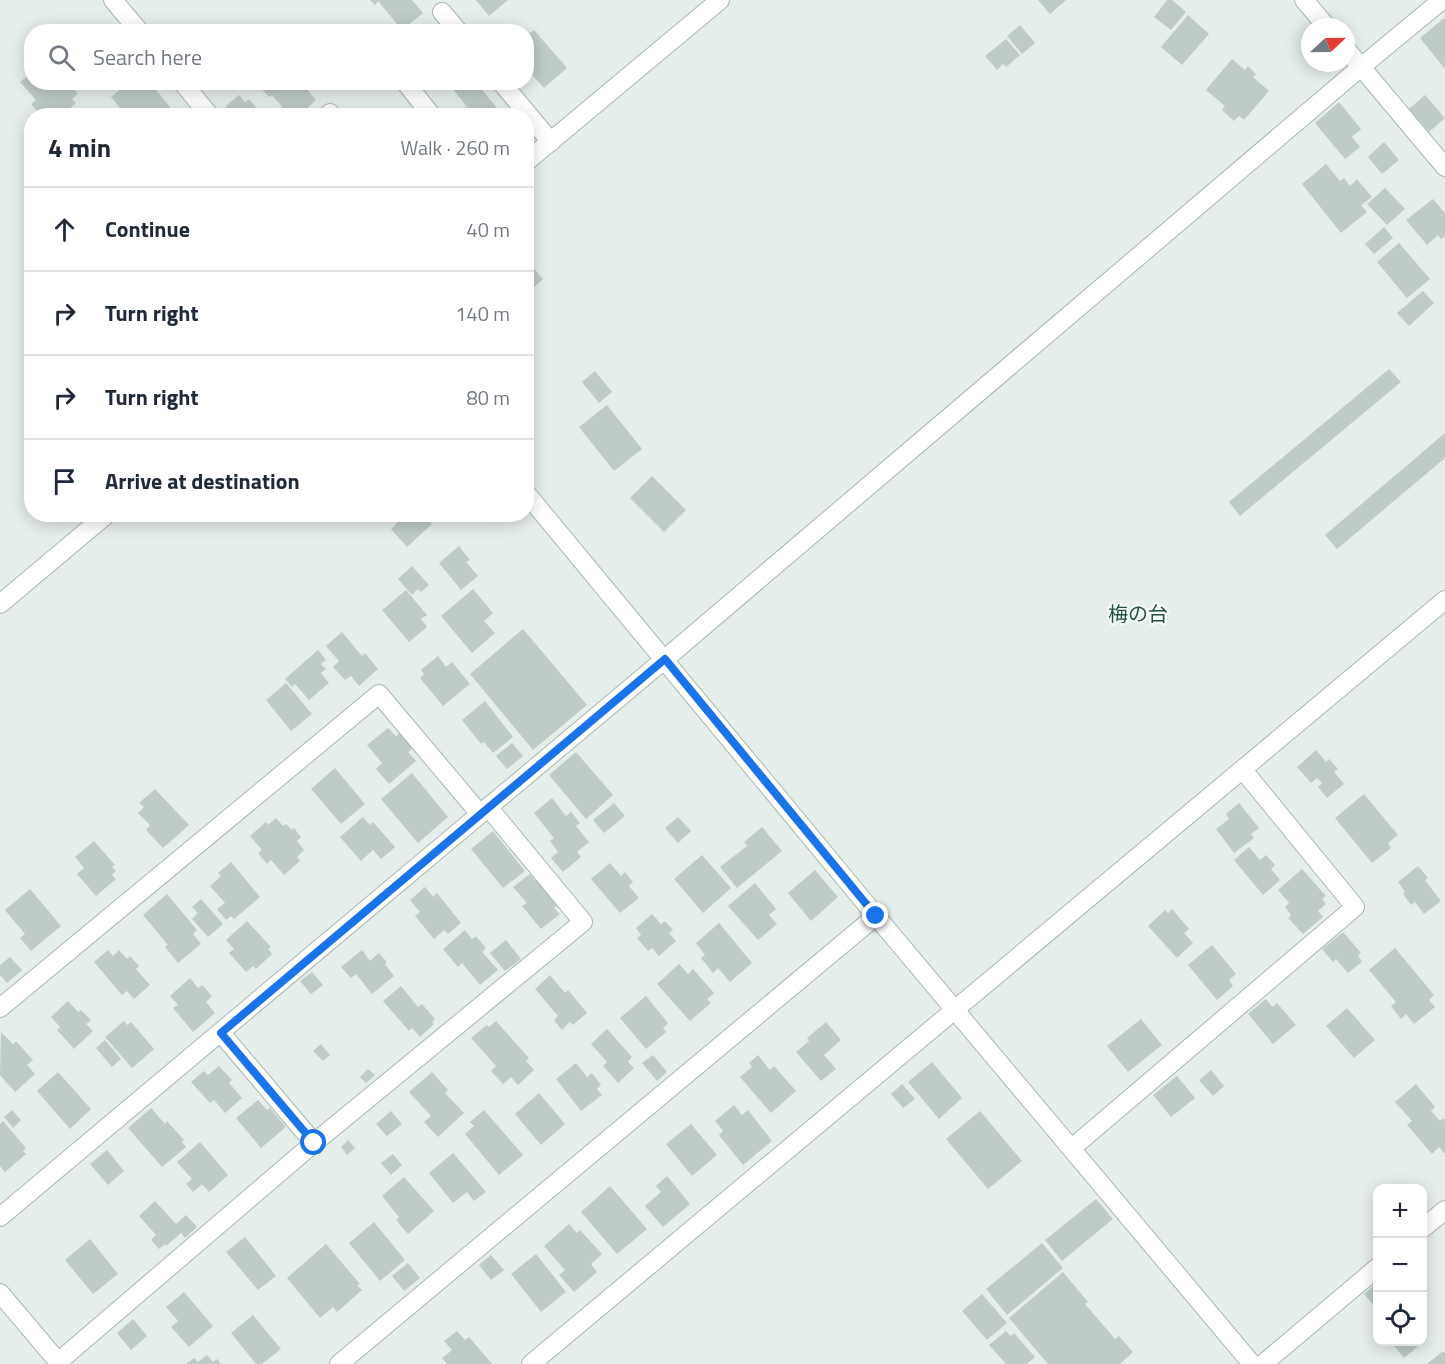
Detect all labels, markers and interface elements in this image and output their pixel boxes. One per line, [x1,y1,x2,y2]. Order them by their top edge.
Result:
north arrow [1301,18,1355,72]
search box [24,24,534,90]
text: Search here [93,40,202,74]
icon: search [45,41,78,74]
text: 4 min [48,128,111,167]
text: Walk · 260 m [401,132,510,163]
text: Continue [105,212,190,246]
icon: ahead [48,213,81,246]
text: 40 m [466,214,510,245]
text: Turn right [105,296,199,330]
icon: right [48,297,81,330]
text: 140 m [455,298,510,329]
text: Turn right [105,380,199,414]
icon: right [48,381,81,414]
text: 80 m [466,382,510,413]
text: Arrive at destination [105,464,300,498]
icon: arrive [48,465,81,498]
district label: 梅の台 [1108,598,1168,629]
route end [862,902,888,928]
route start [300,1129,326,1155]
map controls [1373,1184,1427,1346]
button: + [1373,1184,1427,1238]
button: − [1373,1238,1427,1292]
button: locate [1373,1292,1427,1346]

